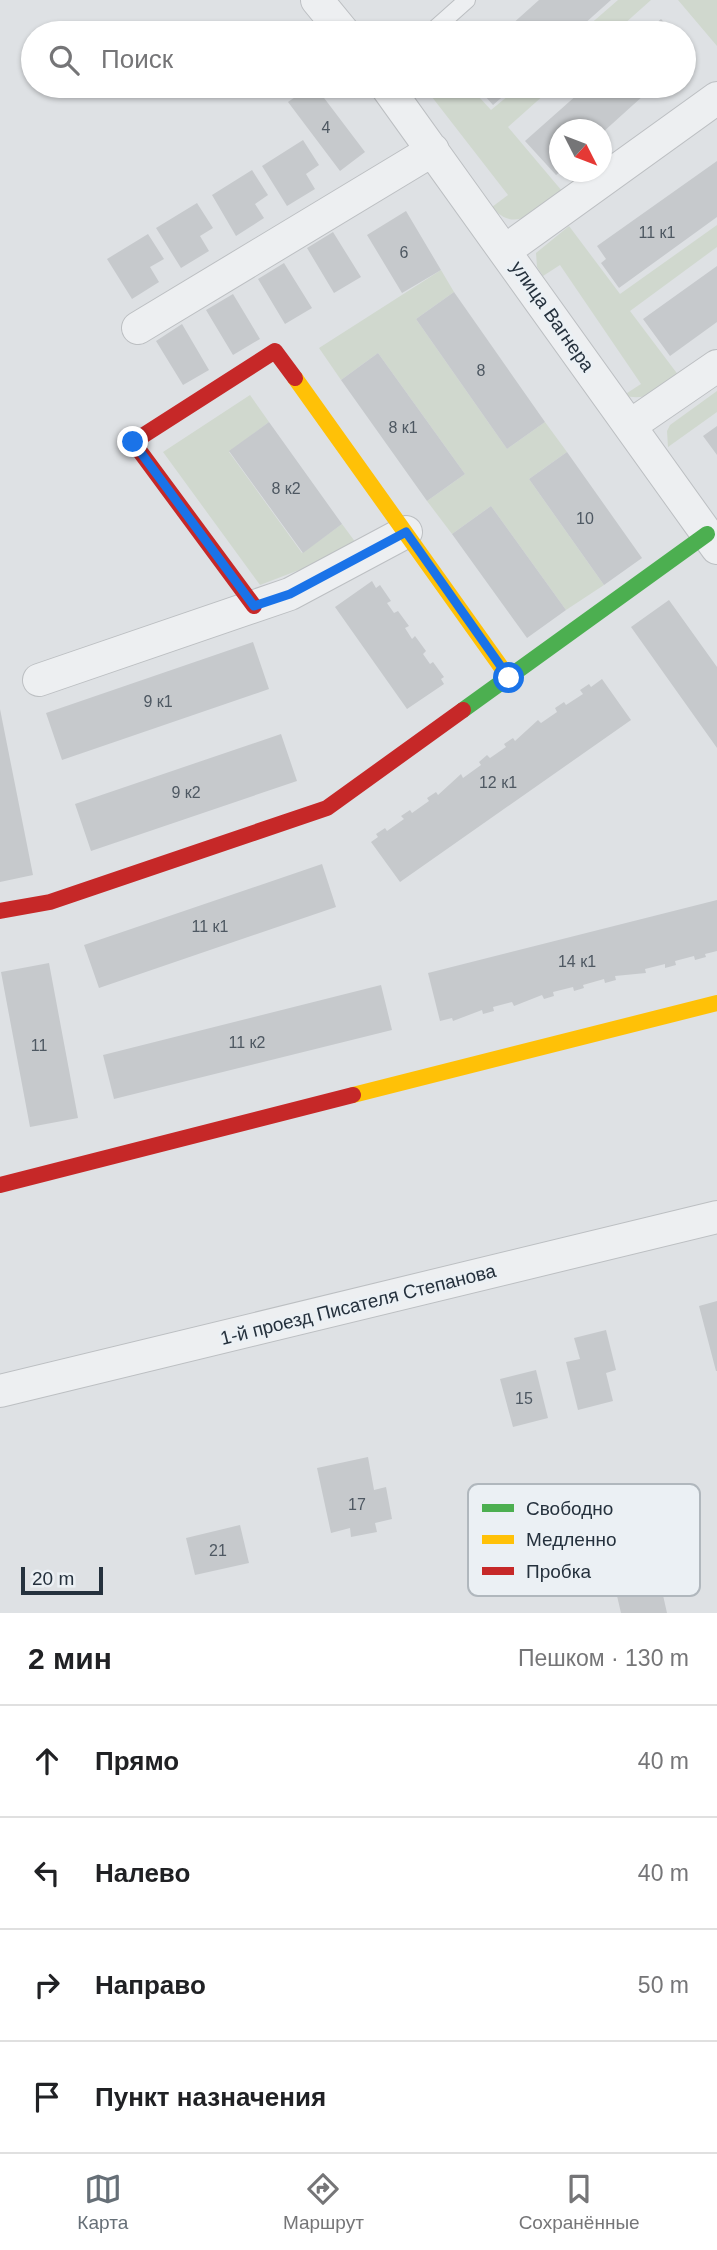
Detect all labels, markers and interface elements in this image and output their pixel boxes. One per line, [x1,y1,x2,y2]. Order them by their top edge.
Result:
search box [21,21,696,98]
icon: search [45,41,83,79]
text: Поиск [101,44,173,74]
house number: 4 [322,119,331,136]
north arrow [549,119,612,182]
house number: 11 к1 [639,224,676,241]
house number: 6 [400,244,409,261]
street label: улица Вагнера [507,257,599,376]
house number: 8 [477,362,486,379]
house number: 8 к1 [388,419,418,436]
route end [117,426,148,457]
house number: 8 к2 [271,480,301,497]
house number: 10 [576,510,594,527]
route start [493,662,524,693]
house number: 9 к1 [143,693,173,710]
house number: 12 к1 [479,774,517,791]
house number: 9 к2 [171,784,201,801]
house number: 11 к1 [192,918,229,935]
house number: 14 к1 [558,953,596,970]
house number: 11 к2 [229,1034,266,1051]
house number: 11 [31,1037,47,1054]
street label: 1-й проезд Писателя Степанова [218,1260,498,1349]
house number: 15 [515,1390,533,1407]
legend [468,1484,700,1596]
house number: 17 [348,1496,366,1513]
text: Свободно [526,1498,613,1519]
text: Медленно [526,1529,616,1550]
house number: 21 [209,1542,227,1559]
text: Пробка [526,1561,591,1582]
scale bar [21,1564,103,1596]
text: 20 m [32,1568,74,1589]
text: 2 мин [28,1642,112,1675]
text: Пешком · 130 m [518,1645,689,1671]
icon: ahead [28,1742,66,1780]
text: Прямо [95,1746,179,1776]
text: 40 m [638,1748,689,1774]
icon: left [28,1854,66,1892]
text: Налево [95,1858,190,1888]
text: 40 m [638,1860,689,1886]
icon: right [28,1966,66,2004]
text: Направо [95,1970,206,2000]
text: 50 m [638,1972,689,1998]
icon: arrive [28,2078,66,2116]
text: Пункт назначения [95,2082,326,2112]
tab: Карта [77,2170,128,2234]
tab: Маршрут [283,2170,364,2234]
tab: Сохранённые [519,2170,640,2234]

